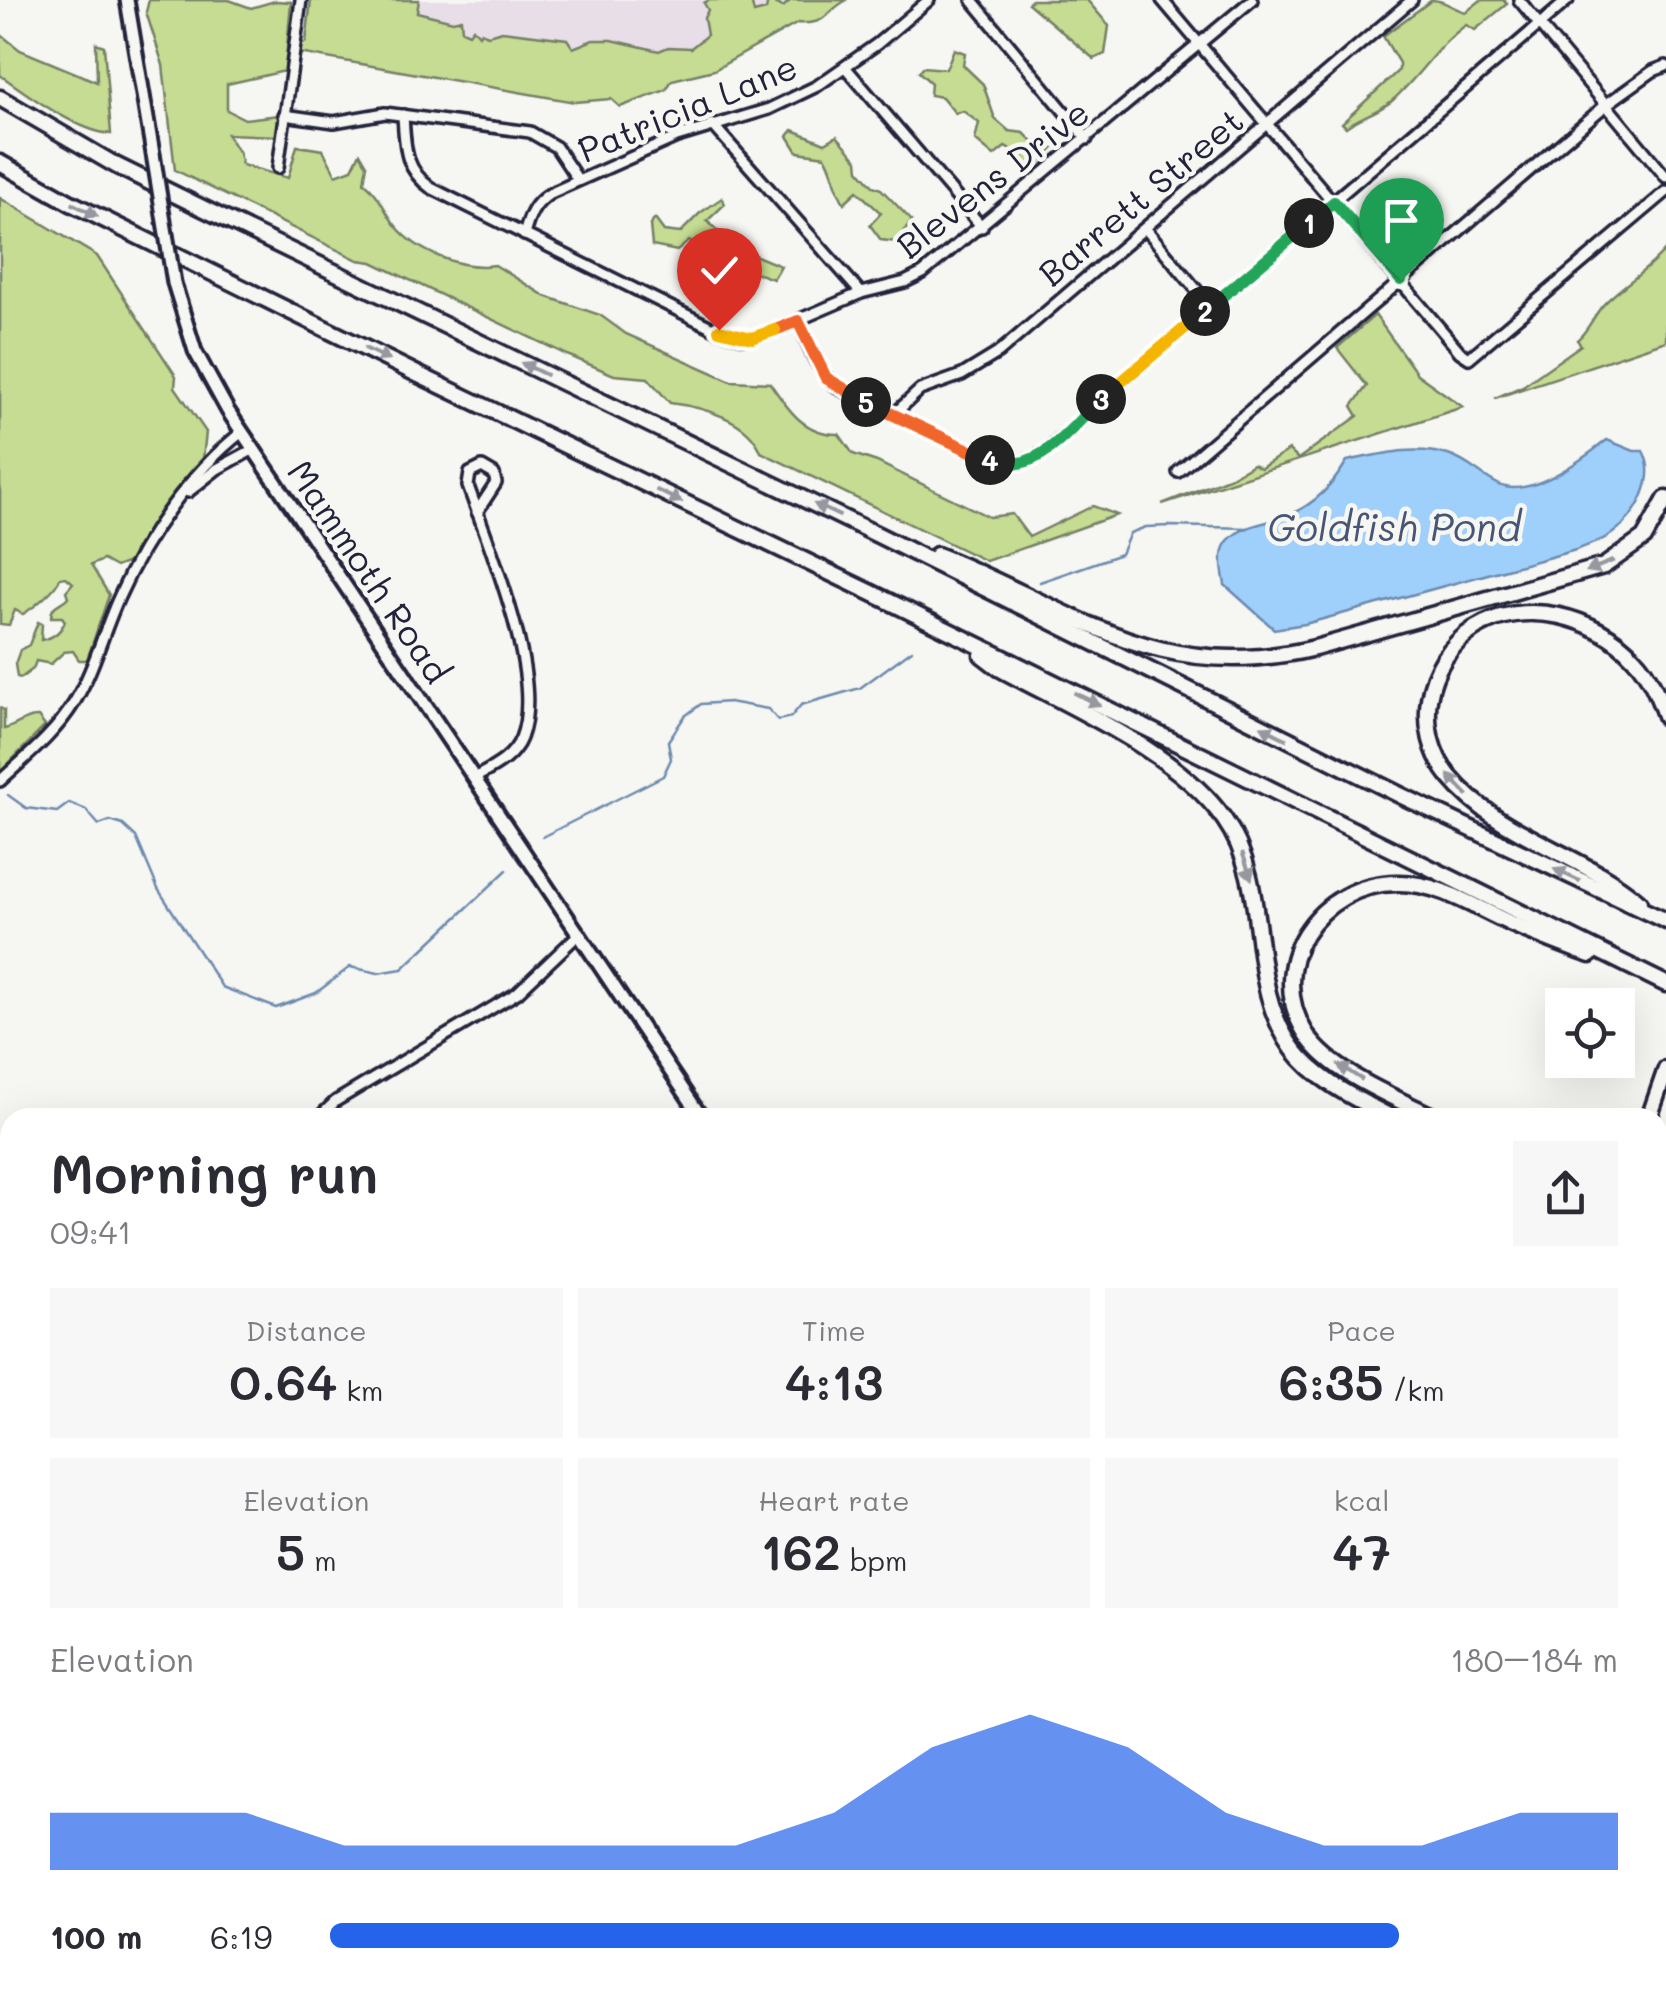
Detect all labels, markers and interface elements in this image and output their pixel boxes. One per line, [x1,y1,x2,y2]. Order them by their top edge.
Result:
street label: Patricia Lane [571,42,803,172]
street label: Blevens Drive [886,88,1098,268]
street label: Barrett Street [1028,97,1252,295]
pin [1359,178,1444,281]
icon: arrive [1374,193,1429,248]
pin: 1 [1284,198,1334,248]
one-way arrow [71,201,100,218]
text: 1 [1303,205,1315,241]
pin [677,228,762,331]
icon: check [692,243,747,298]
pin: 2 [1180,286,1230,336]
text: 2 [1197,293,1213,329]
one-way arrow [362,346,391,363]
one-way arrow [519,360,548,377]
pin: 3 [1076,374,1126,424]
pin: 5 [841,377,891,427]
text: 3 [1093,381,1109,417]
text: 5 [858,384,874,420]
pin: 4 [965,435,1015,485]
text: 4 [981,442,999,478]
street label: Mammoth Road [278,450,462,692]
one-way arrow [655,487,684,504]
water label: Goldfish Pond [1267,501,1523,551]
one-way arrow [812,502,841,519]
one-way arrow [1585,558,1615,574]
one-way arrow [1073,691,1102,708]
one-way arrow [1260,724,1289,741]
one-way arrow [1447,773,1470,797]
one-way arrow [1240,851,1255,881]
one-way arrow [1552,867,1581,883]
map controls [1545,988,1635,1078]
button: locate [1545,988,1635,1078]
one-way arrow [1336,1063,1364,1081]
text: Morning run [50,1136,378,1208]
button: share [1513,1141,1618,1246]
text: 09:41 [50,1210,132,1252]
text: Distance [246,1312,367,1348]
text: Time [802,1312,866,1348]
text: Pace [1327,1312,1396,1348]
text: 0.64 [229,1348,337,1414]
text: 4:13 [785,1348,883,1414]
text: 6:35 [1279,1348,1384,1414]
text: km [337,1372,383,1408]
text: /km [1384,1372,1445,1408]
text: Elevation [243,1482,369,1518]
text: Heart rate [758,1482,910,1518]
text: kcal [1334,1482,1390,1518]
text: 5 [276,1518,305,1584]
text: 162 [761,1518,841,1584]
text: 47 [1332,1518,1391,1584]
text: m [305,1542,337,1578]
text: bpm [841,1542,907,1578]
text: Elevation [50,1638,194,1680]
text: 180–184 m [1450,1638,1618,1680]
text: 100 m [50,1915,142,1957]
text: 6:19 [210,1915,272,1957]

